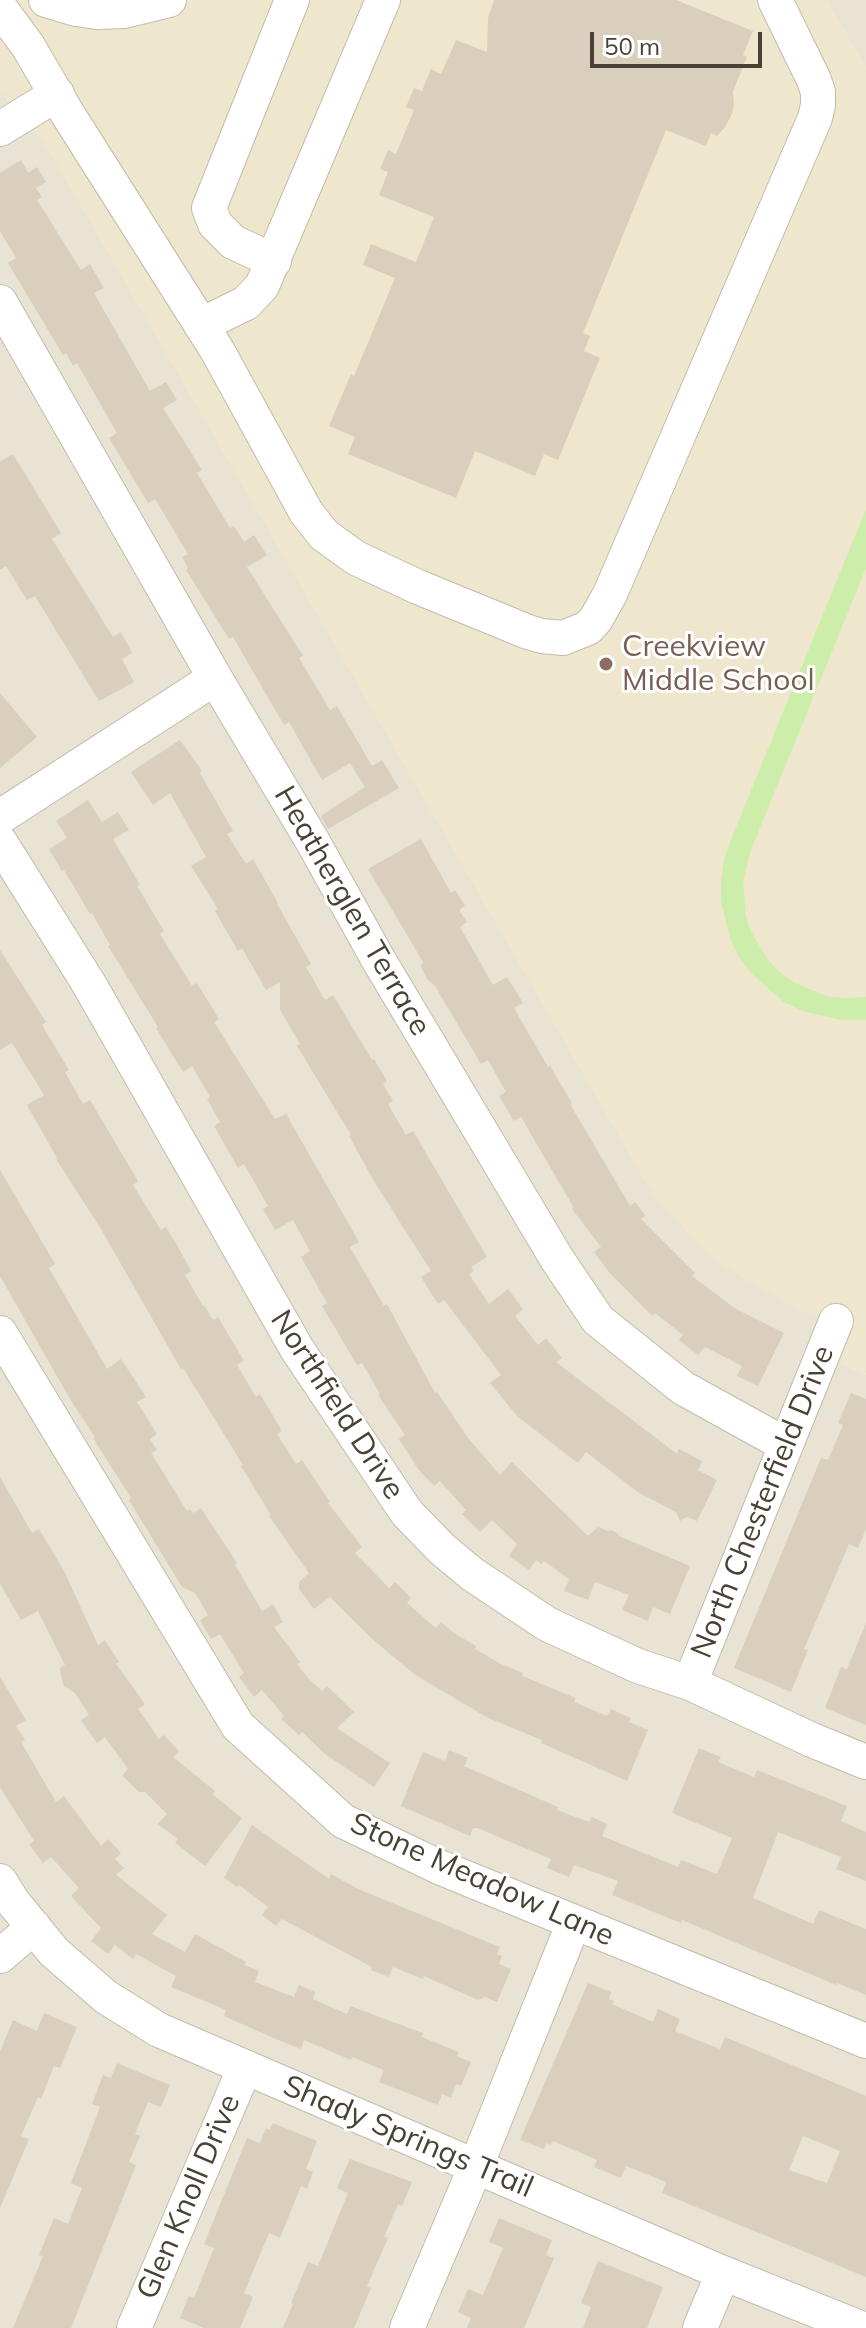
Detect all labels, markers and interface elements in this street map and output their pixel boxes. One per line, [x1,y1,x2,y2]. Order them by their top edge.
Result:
scale bar [594,16,766,66]
text: 50 m [604,31,660,61]
place label: Creekview Middle School [622,629,815,700]
marker: Creekview Middle School [597,655,615,673]
street label: Heatherglen Terrace [266,780,438,1042]
street label: Northfield Drive [262,1304,412,1506]
street label: North Chesterfield Drive [684,1341,842,1663]
street label: Stone Meadow Lane [345,1806,619,1954]
street label: Shady Springs Trail [278,2068,538,2206]
street label: Glen Knoll Drive [130,2089,248,2305]

